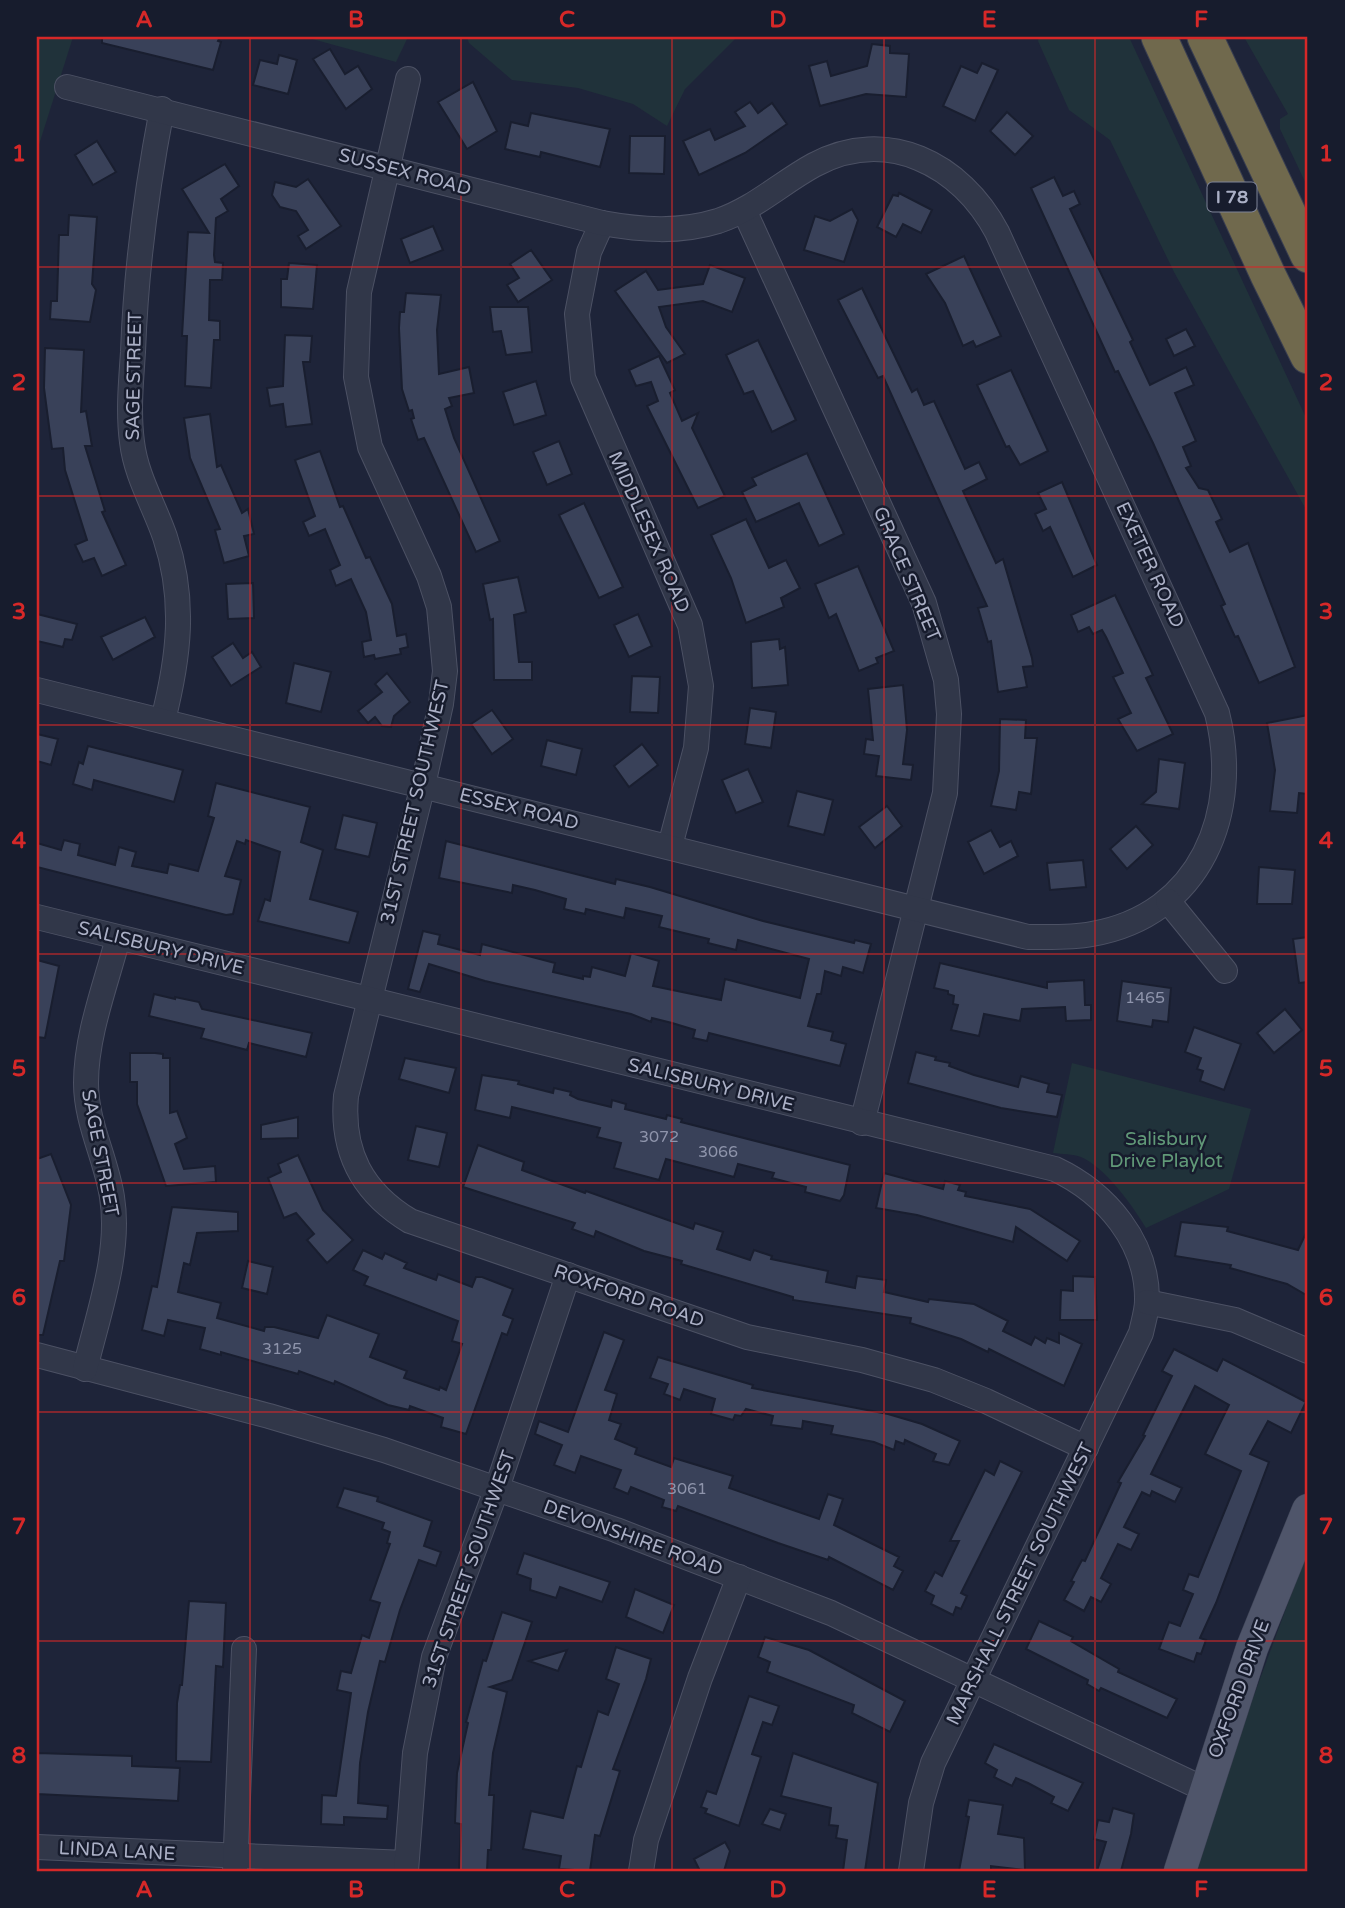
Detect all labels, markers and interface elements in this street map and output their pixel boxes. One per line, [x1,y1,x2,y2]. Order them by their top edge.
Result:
text: A [135,6,153,34]
text: B [348,6,364,34]
text: C [559,6,575,34]
text: D [769,6,787,34]
text: E [982,6,996,34]
text: F [1194,6,1208,34]
text: 1 [12,140,26,168]
text: 1 [1319,140,1333,168]
street label: SUSSEX ROAD [336,144,474,200]
road number: I 78 [1208,182,1256,212]
street label: SAGE STREET [122,311,146,441]
text: 2 [12,369,26,397]
text: 2 [1319,369,1333,397]
street label: MIDDLESEX ROAD [604,448,694,616]
street label: EXETER ROAD [1111,499,1189,631]
street label: GRACE STREET [869,503,945,645]
text: 3 [12,598,26,626]
text: 3 [1319,598,1333,626]
street label: 31ST STREET SOUTHWEST [376,678,454,926]
street label: ESSEX ROAD [457,784,581,834]
text: 4 [12,827,27,855]
text: 4 [1319,827,1334,855]
street label: SALISBURY DRIVE [76,917,246,979]
house number: 1465 [1125,988,1165,1008]
street label: SALISBURY DRIVE [626,1054,796,1116]
text: 5 [12,1055,26,1083]
text: 5 [1319,1055,1333,1083]
street label: SAGE STREET [77,1088,123,1219]
house number: 3072 [639,1127,679,1147]
park label: Salisbury Drive Playlot [1109,1128,1223,1172]
house number: 3066 [698,1142,738,1162]
street label: ROXFORD ROAD [551,1260,707,1332]
text: 6 [12,1284,26,1312]
text: 6 [1319,1284,1333,1312]
house number: 3125 [262,1339,302,1359]
street label: MARSHALL STREET SOUTHWEST [942,1439,1098,1729]
street label: 31ST STREET SOUTHWEST [418,1447,520,1691]
house number: 3061 [667,1479,707,1499]
street label: DEVONSHIRE ROAD [540,1495,726,1581]
text: 7 [12,1513,26,1541]
text: 7 [1319,1513,1333,1541]
street label: OXFORD DRIVE [1204,1617,1274,1761]
text: 8 [12,1742,26,1770]
text: 8 [1319,1742,1333,1770]
street label: LINDA LANE [58,1837,176,1865]
text: A [135,1876,153,1904]
text: B [348,1876,364,1904]
text: C [559,1876,575,1904]
text: D [769,1876,787,1904]
text: E [982,1876,996,1904]
text: F [1194,1876,1208,1904]

